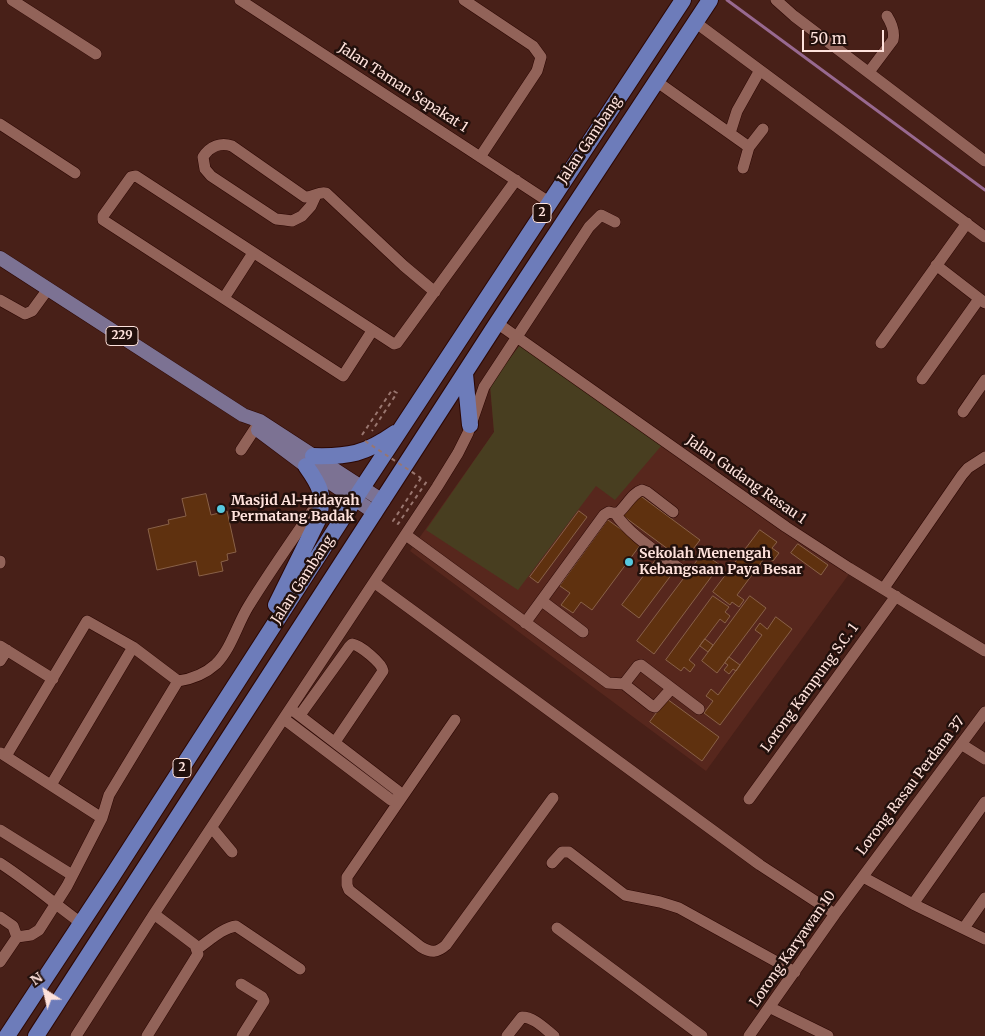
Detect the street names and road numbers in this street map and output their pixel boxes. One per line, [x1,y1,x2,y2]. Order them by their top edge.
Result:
street label: Jalan Taman Sepakat 1 [335,40,471,136]
street label: Jalan Gambang [555,93,625,187]
road number: 2 [533,204,551,222]
road number: 229 [106,326,138,346]
street label: Jalan Gudang Rasau 1 [683,432,809,528]
street label: Jalan Gambang [268,533,338,627]
street label: Lorong Kampung S.C. 1 [758,620,862,756]
street label: Lorong Rasau Perdana 37 [853,713,969,859]
road number: 2 [173,758,191,778]
street label: Lorong Karyawan 10 [747,888,839,1010]

